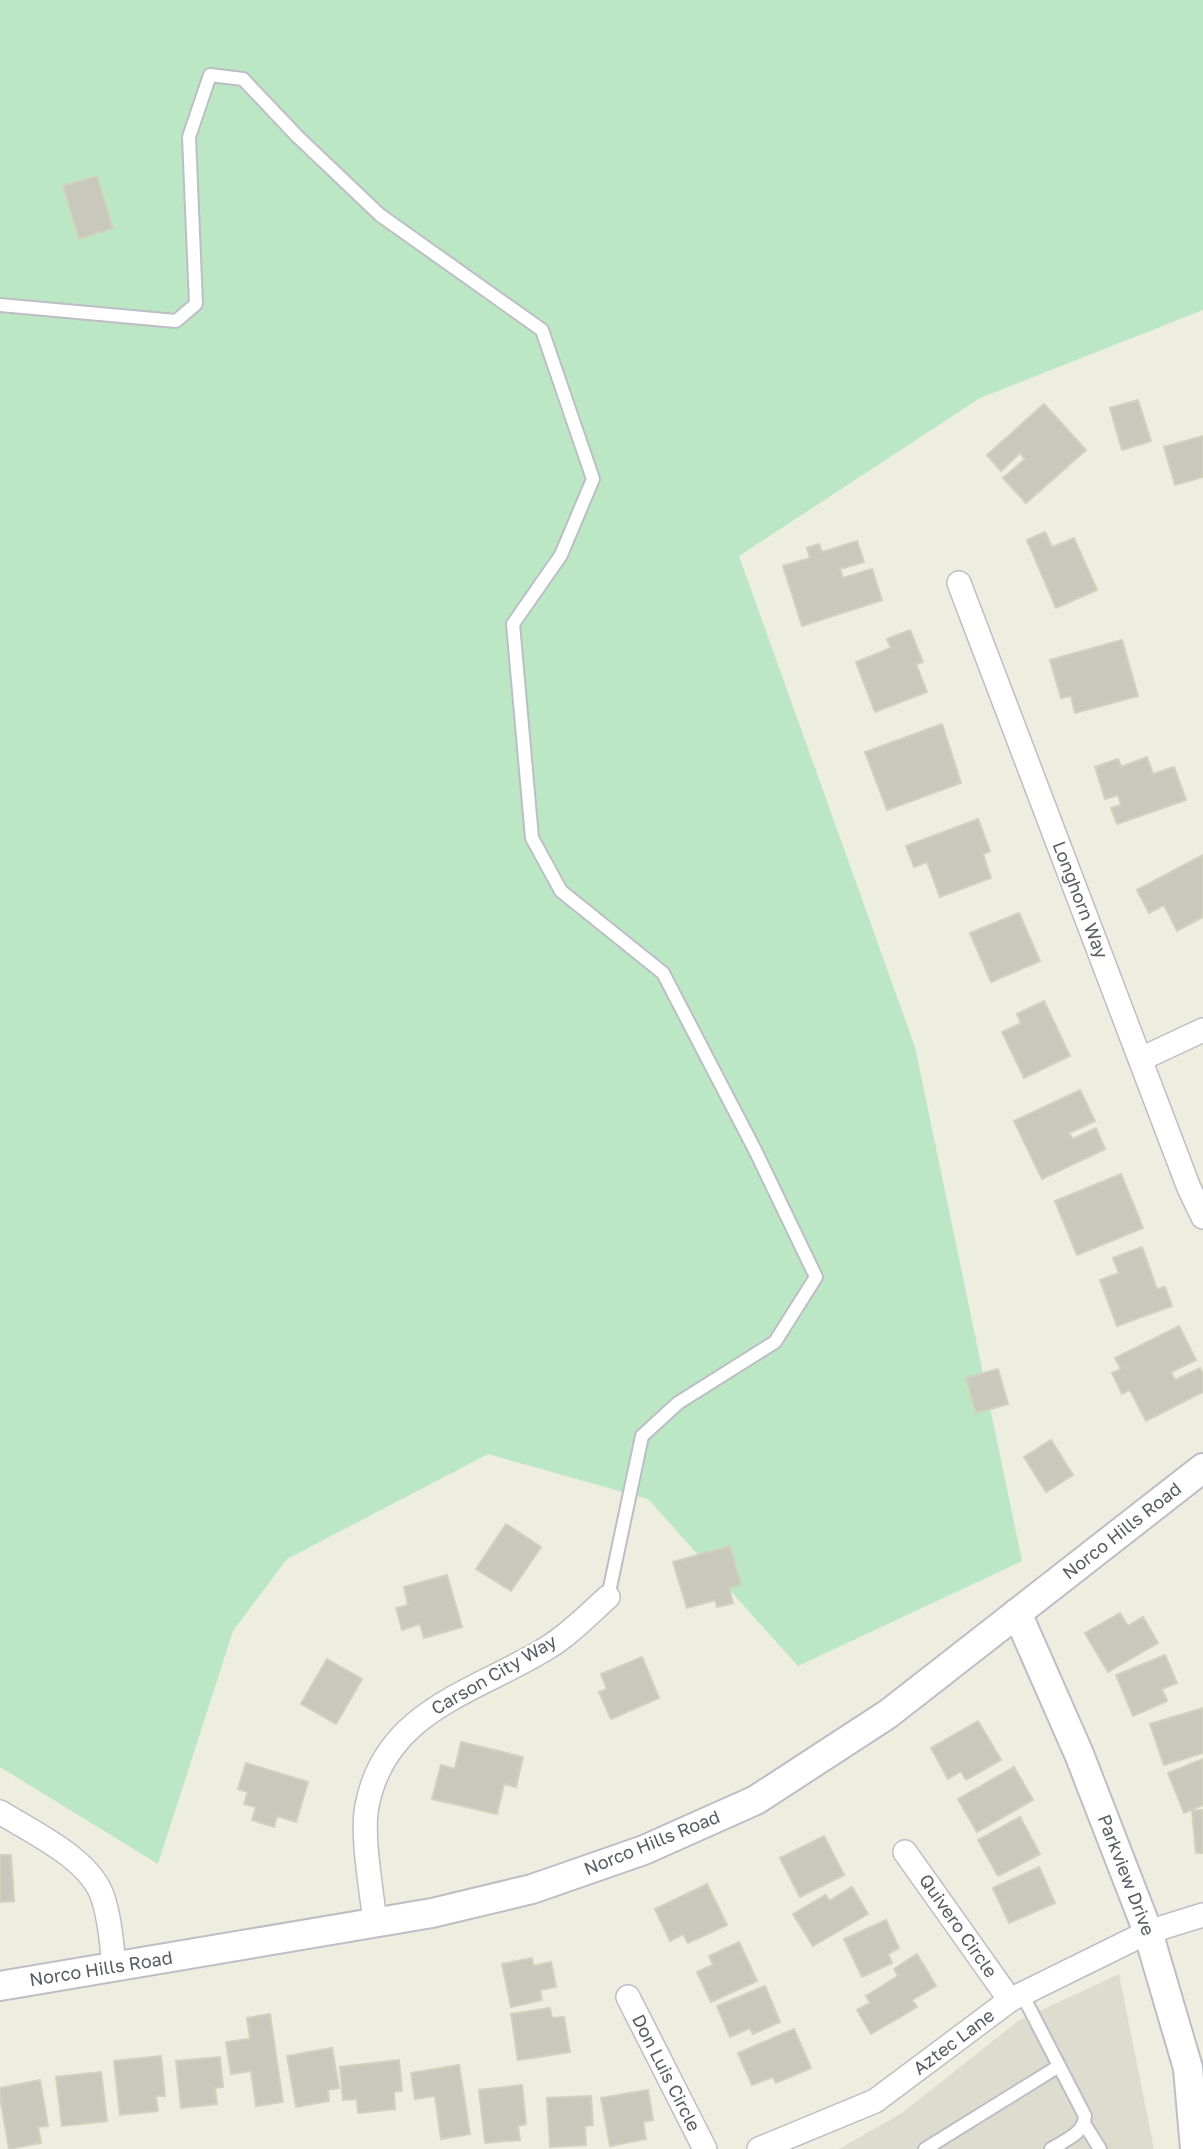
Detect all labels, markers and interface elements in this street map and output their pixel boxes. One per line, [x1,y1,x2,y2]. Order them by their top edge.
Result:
street label: Longhorn Way [1048,838,1113,961]
street label: Norco Hills Road [1058,1477,1185,1583]
street label: Carson City Way [427,1629,560,1719]
street label: Norco Hills Road [580,1805,723,1879]
street label: Parkview Drive [1094,1811,1160,1938]
street label: Quivero Circle [915,1870,1003,1981]
street label: Norco Hills Road [28,1946,174,1990]
street label: Aztec Lane [908,2004,998,2079]
street label: Don Luis Circle [628,2010,706,2135]

